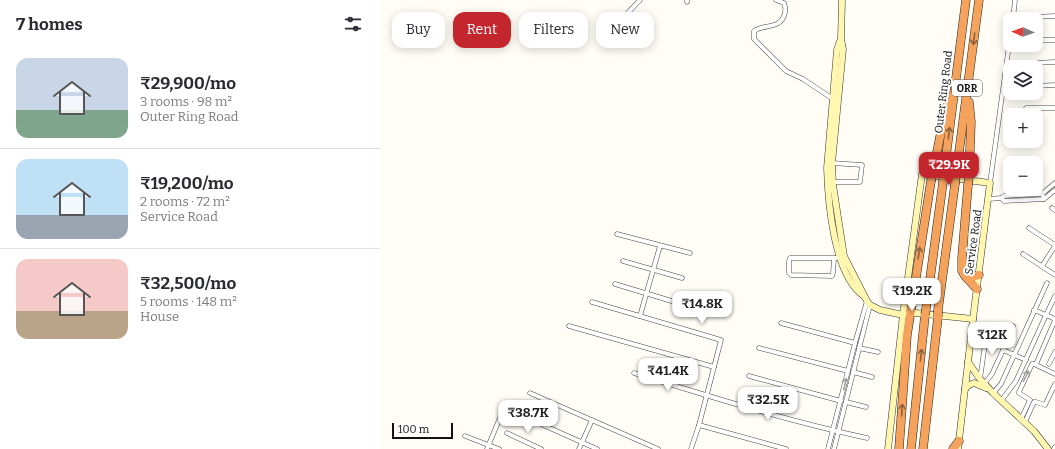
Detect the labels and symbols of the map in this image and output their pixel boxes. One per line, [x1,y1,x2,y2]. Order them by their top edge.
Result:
north arrow [1003,12,1043,52]
one-way arrow [970,32,978,45]
street label: Outer Ring Road [932,49,955,134]
road number: ORR [952,80,982,96]
one-way arrow [945,127,953,140]
pin: ₹29.9K [916,152,982,186]
street label: Service Road [962,208,985,276]
one-way arrow [916,247,924,260]
pin: ₹19.2K [879,278,945,312]
pin: ₹14.8K [669,291,735,325]
pin: ₹12K [968,322,1016,356]
one-way arrow [917,349,925,362]
pin: ₹41.4K [635,358,701,392]
one-way arrow [1023,371,1030,383]
one-way arrow [841,378,849,391]
pin: ₹32.5K [735,387,801,421]
pin: ₹38.7K [495,400,561,434]
one-way arrow [898,404,905,417]
scale bar [392,421,453,440]

